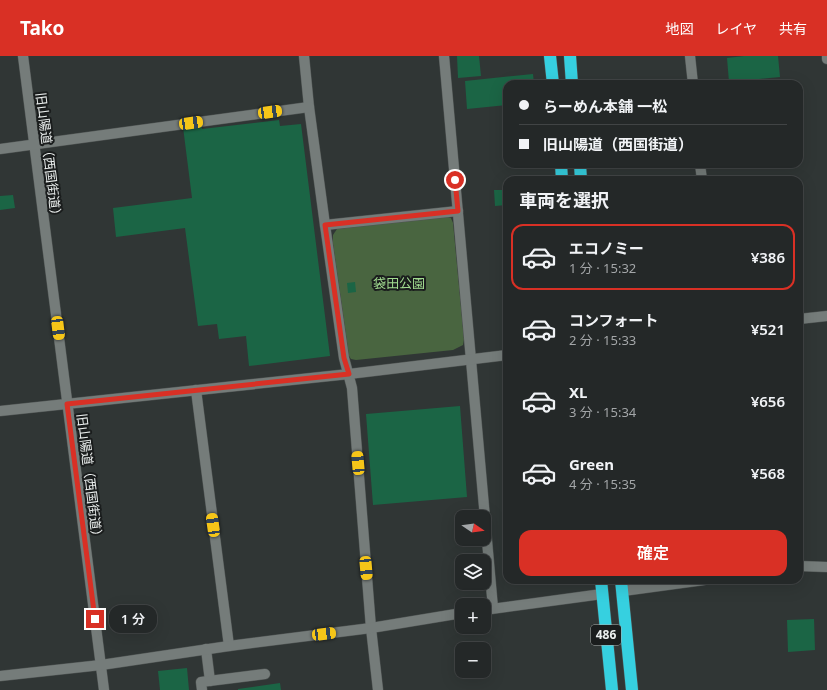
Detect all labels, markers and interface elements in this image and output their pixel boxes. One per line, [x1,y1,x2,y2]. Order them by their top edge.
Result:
text: Tako [20,15,64,41]
text: 地図 [665,19,693,38]
text: レイヤ [715,19,757,38]
text: 共有 [779,19,807,38]
street label: 旧山陽道（西国街道） [32,91,66,223]
text: らーめん本舗 一松 [543,96,667,116]
car [257,104,283,120]
car [178,115,204,131]
text: 旧山陽道（西国街道） [543,134,693,154]
route start [446,171,464,189]
text: 車両を選択 [519,188,609,212]
text: エコノミー [569,238,644,258]
icon: car [521,239,557,275]
text: ¥386 [751,247,785,267]
text: 1 分 · 15:32 [569,259,636,277]
park label: 袋田公園 [373,274,425,292]
text: コンフォート [569,310,659,330]
icon: car [521,311,557,347]
car [51,315,65,341]
text: ¥521 [751,319,785,339]
text: 2 分 · 15:33 [569,331,636,349]
text: XL [569,382,587,402]
icon: car [521,383,557,419]
text: ¥656 [751,391,785,411]
text: 3 分 · 15:34 [569,403,636,421]
street label: 旧山陽道（西国街道） [73,412,107,544]
car [351,451,365,475]
text: Green [569,454,614,474]
icon: car [521,455,557,491]
text: ¥568 [751,463,785,483]
text: 4 分 · 15:35 [569,475,636,493]
north arrow [455,510,491,546]
map controls [455,510,491,678]
car [205,512,221,538]
button: 確定 [519,530,787,576]
button: layers [455,554,491,590]
car [359,556,373,580]
button: + [455,598,491,634]
callout: 1 分 [109,605,157,633]
route end [86,610,104,628]
text: 1 分 [121,610,145,628]
road number: 486 [591,625,621,645]
car [311,627,337,641]
button: − [455,642,491,678]

